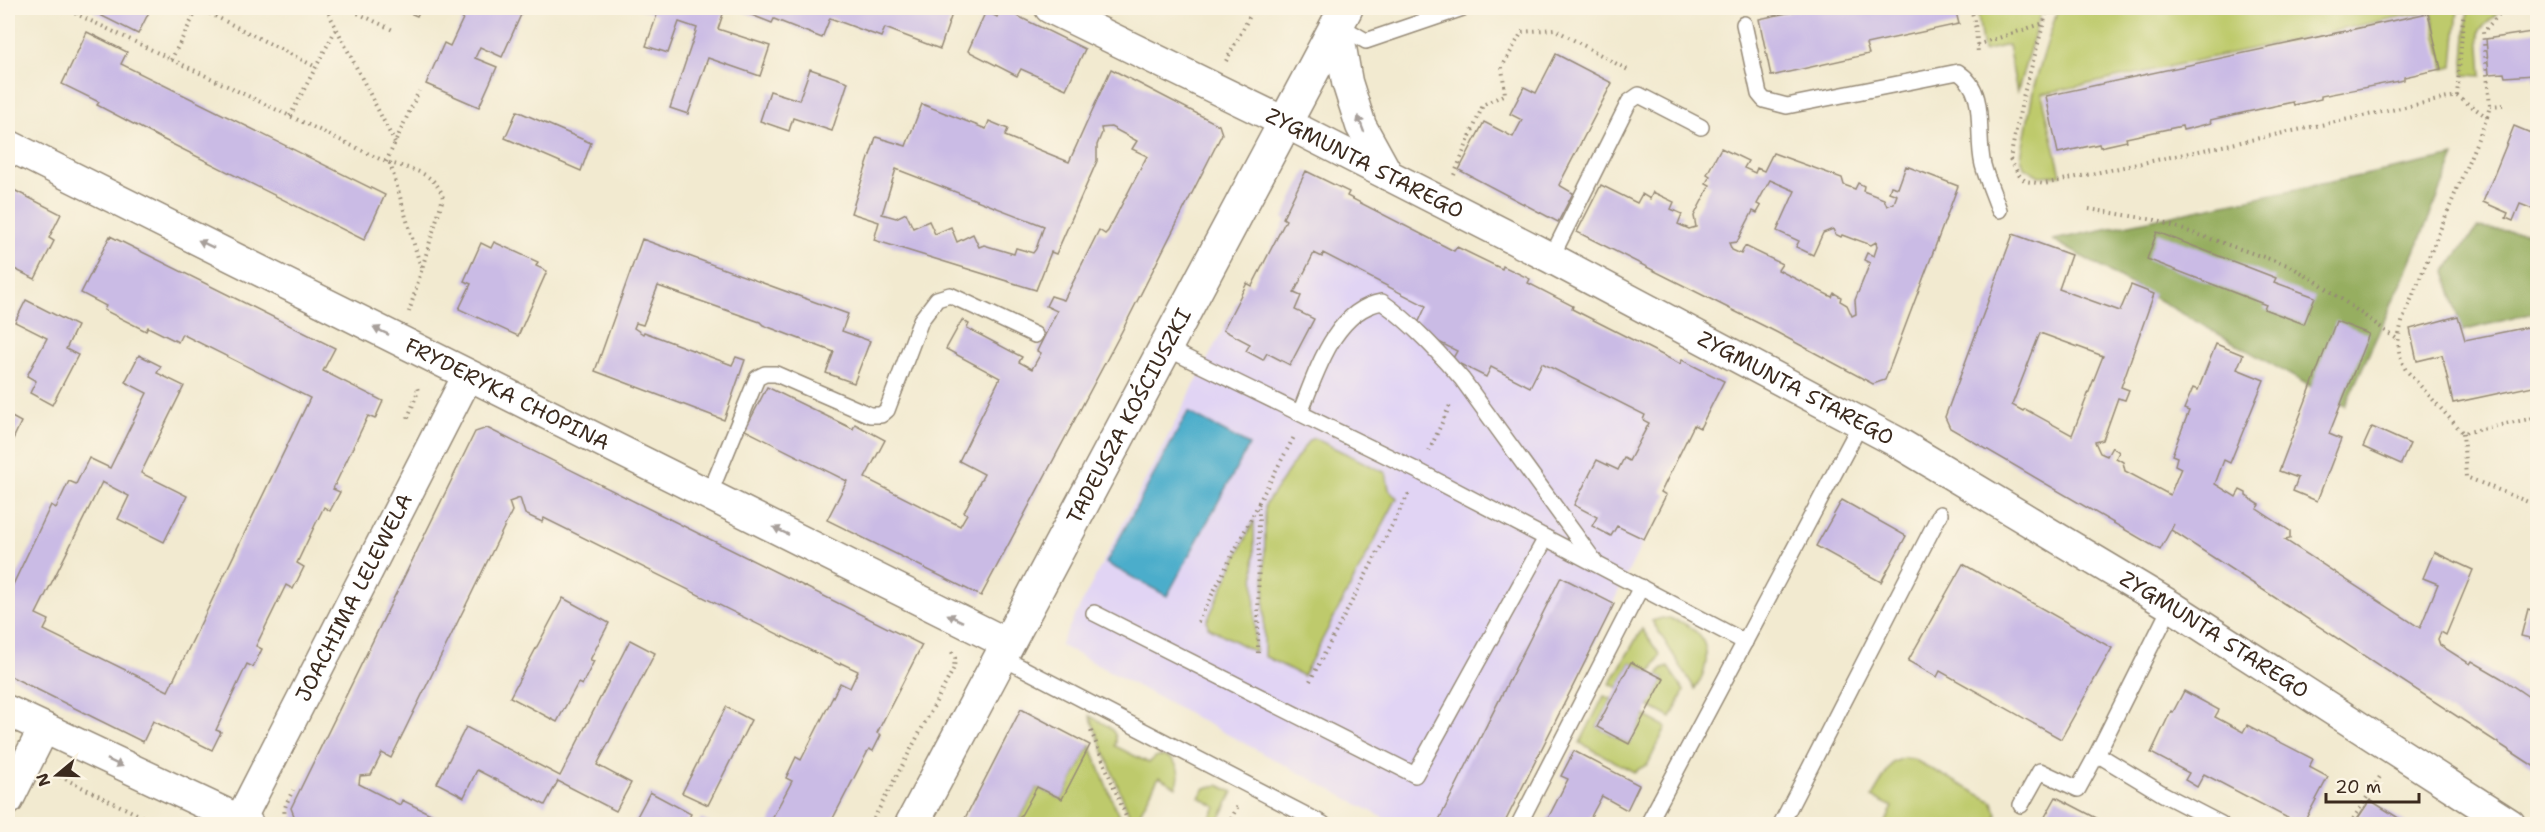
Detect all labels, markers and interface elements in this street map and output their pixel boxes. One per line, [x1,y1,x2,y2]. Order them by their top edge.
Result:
street label: ZYGMUNTA STAREGO [1261,101,1469,225]
one-way arrow [1355,114,1365,132]
one-way arrow [198,240,215,249]
street label: TADEUSZA KOŚCIUSZKI [1060,303,1198,529]
street label: ZYGMUNTA STAREGO [1693,324,1899,452]
one-way arrow [372,327,389,336]
street label: FRYDERYKA CHOPINA [400,331,614,457]
street label: JOACHIMA LELEWELA [289,489,419,706]
one-way arrow [772,526,789,535]
street label: ZYGMUNTA STAREGO [2115,565,2314,705]
one-way arrow [947,613,964,622]
north arrow [27,745,87,805]
one-way arrow [107,759,124,768]
scale bar [2326,766,2419,804]
text: N [31,770,55,789]
text: 20 m [2335,775,2381,799]

